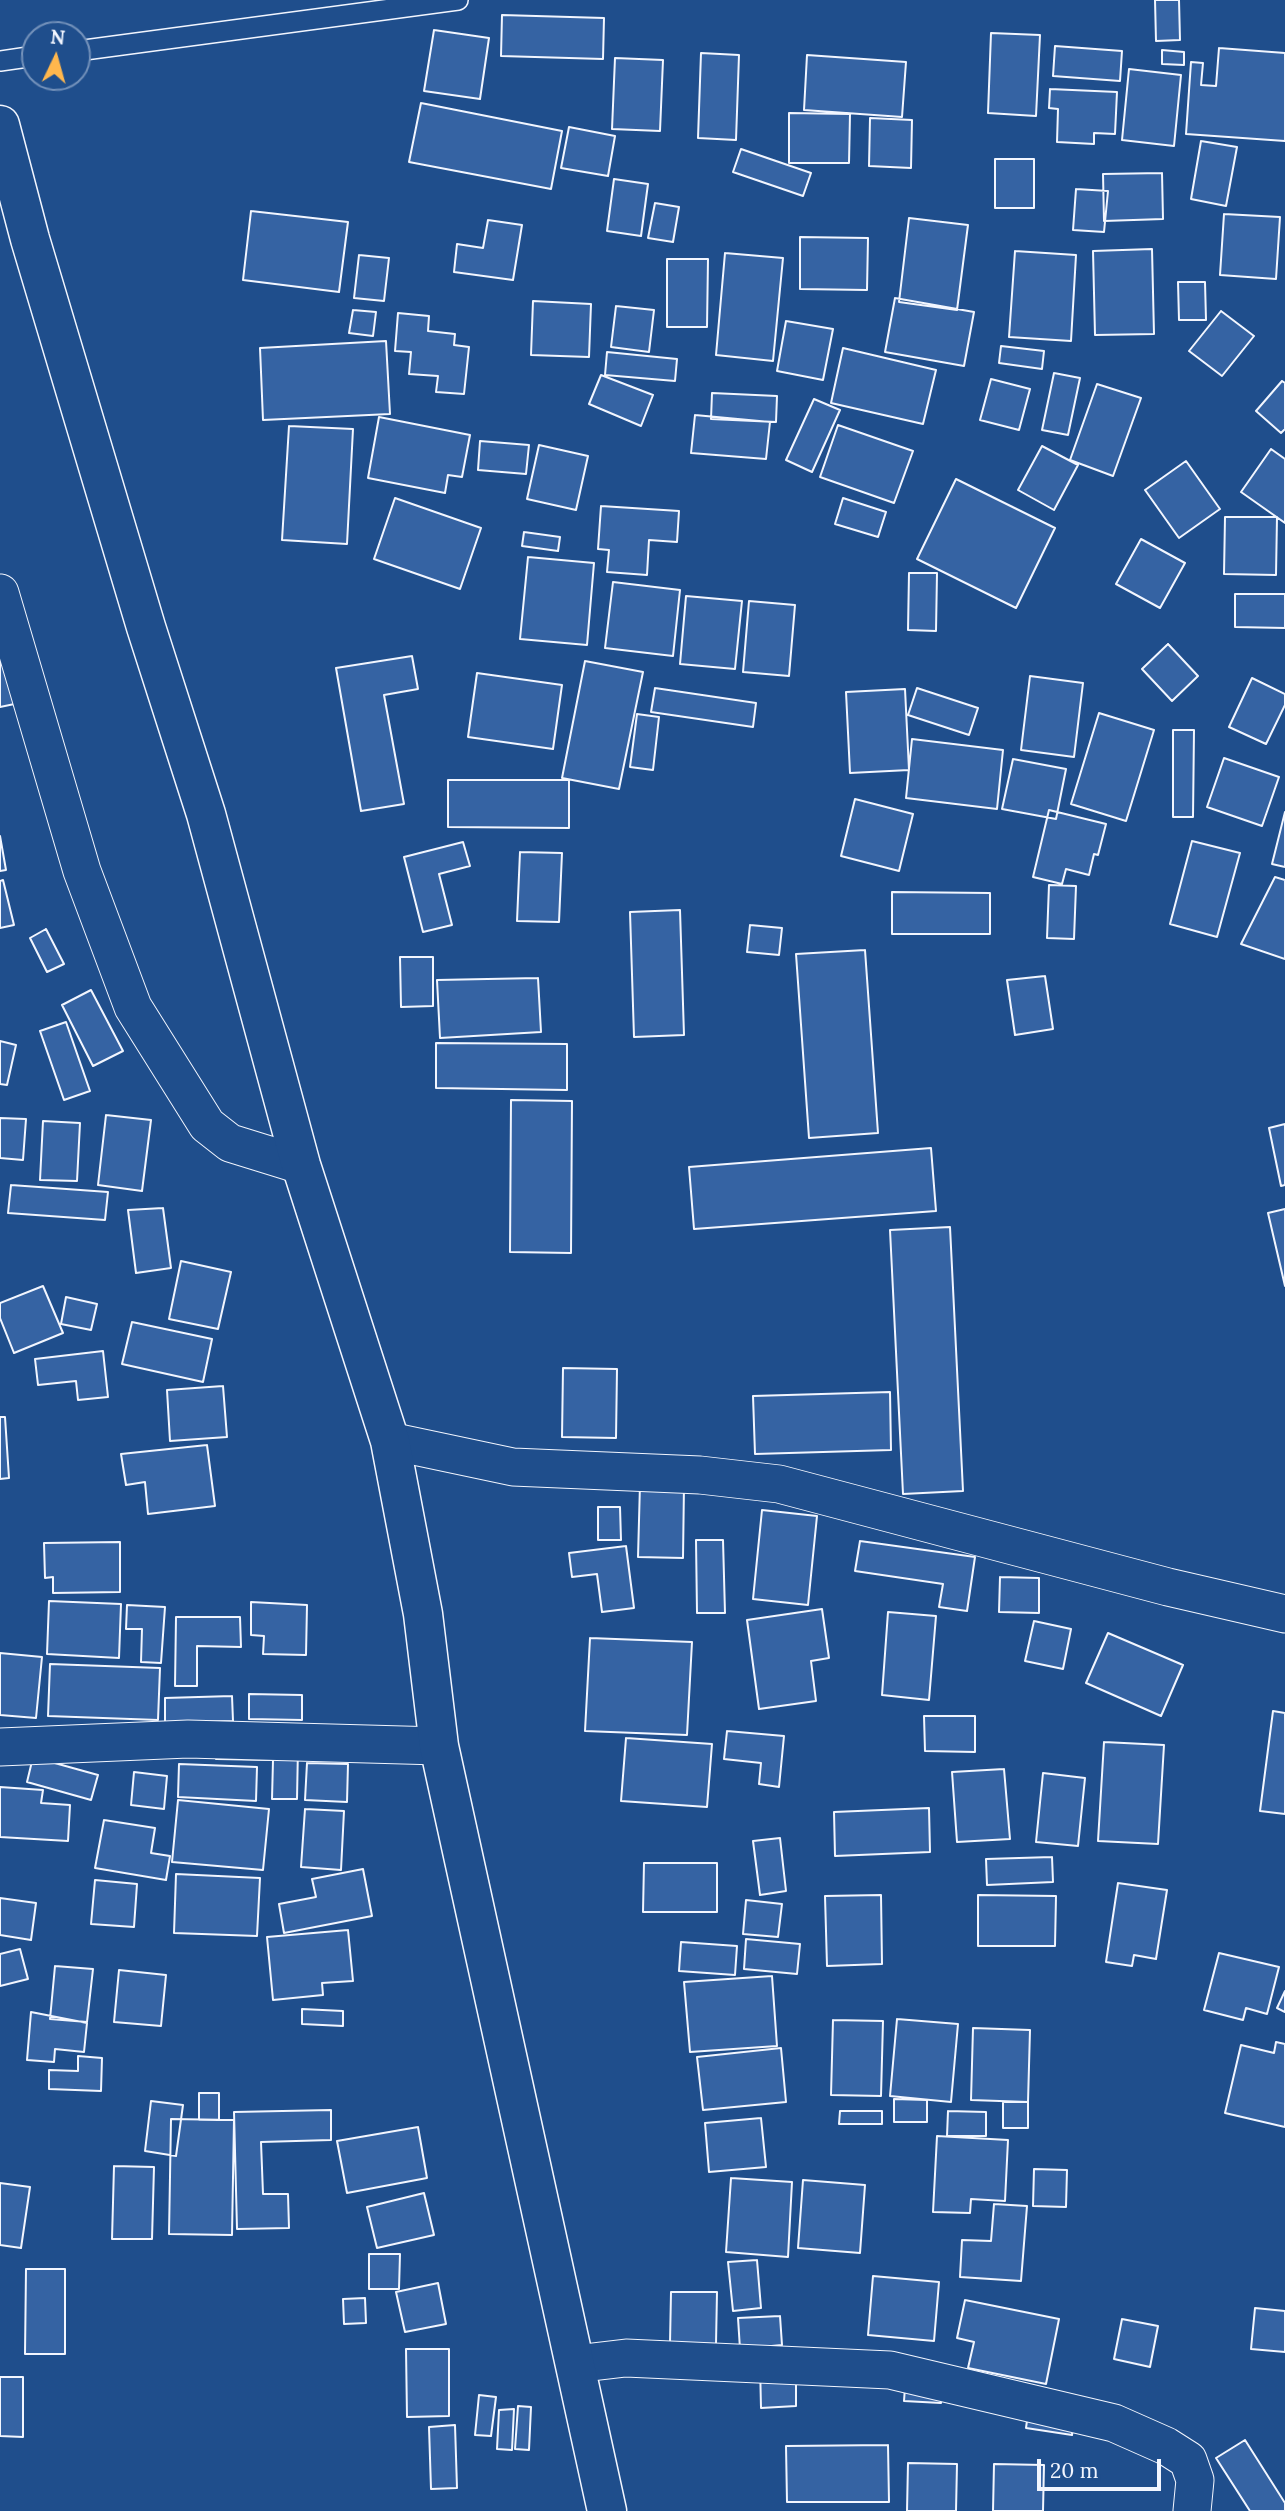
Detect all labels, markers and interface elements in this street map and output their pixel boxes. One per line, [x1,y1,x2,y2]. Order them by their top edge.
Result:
north arrow [21,21,91,91]
text: N [49,24,66,50]
scale bar [1040,2444,1164,2488]
text: 20 m [1050,2457,1099,2484]

